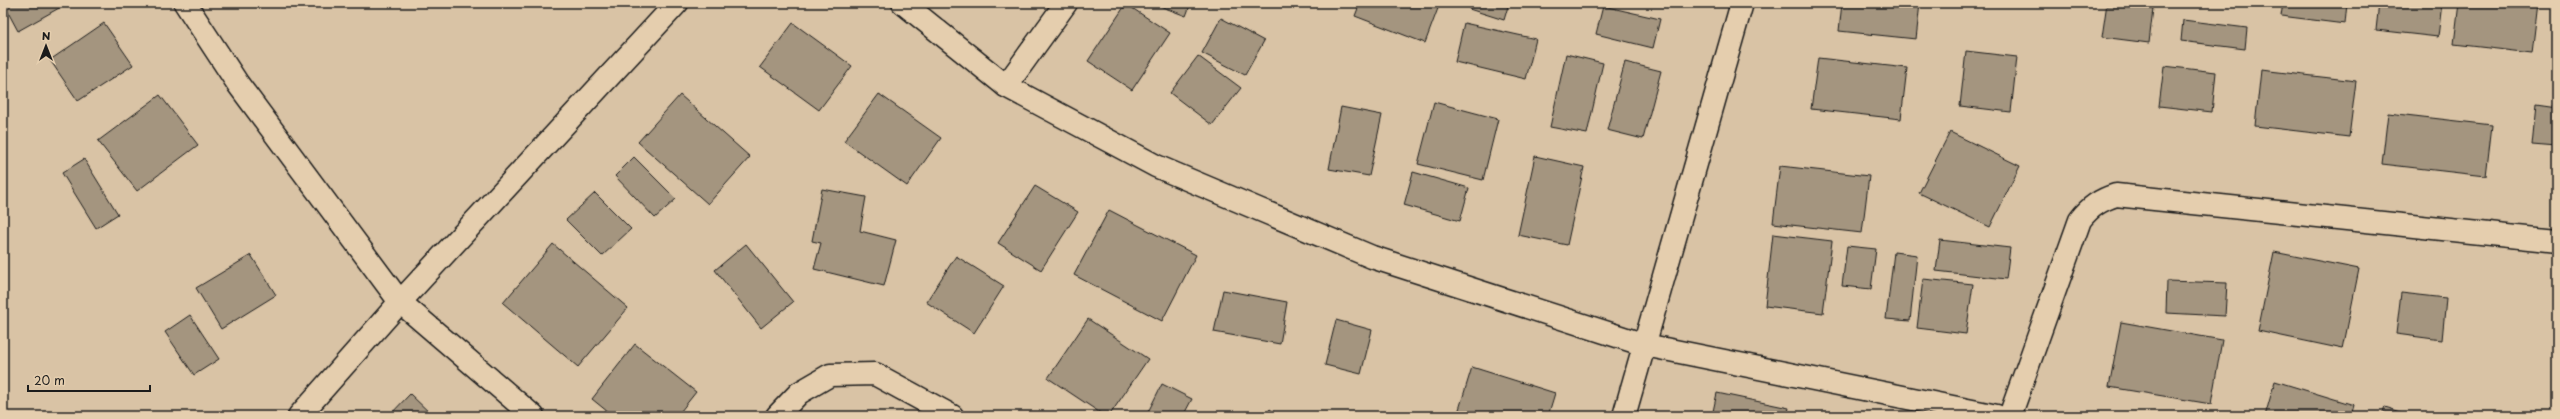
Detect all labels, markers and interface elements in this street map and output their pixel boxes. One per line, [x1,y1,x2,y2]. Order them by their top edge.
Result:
north arrow [26,26,66,66]
text: N [42,27,51,44]
scale bar [28,367,150,393]
text: 20 m [34,371,65,389]

